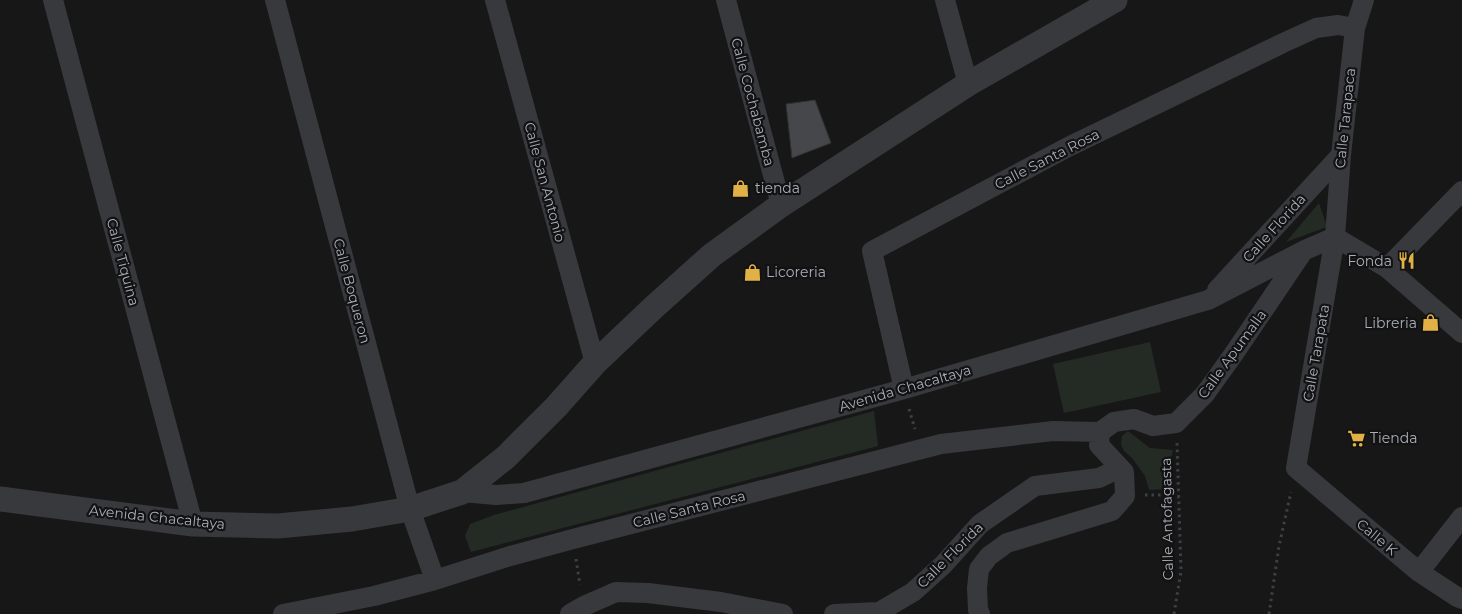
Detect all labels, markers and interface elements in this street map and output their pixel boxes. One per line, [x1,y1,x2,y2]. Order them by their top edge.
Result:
street label: Calle Cochabamba [727,36,779,168]
street label: Calle Tarapaca [1331,67,1359,169]
street label: Calle San Antonio [520,120,570,244]
street label: Calle Santa Rosa [992,125,1102,193]
shop icon: tienda [731,178,751,198]
place label: tienda [755,179,800,197]
street label: Calle Florida [1238,190,1310,266]
street label: Calle Tiquina [103,216,143,308]
street label: Calle Boqueron [329,236,375,346]
restaurant icon: Fonda [1396,251,1416,271]
place label: Fonda [1347,252,1392,270]
shop icon: Licoreria [742,262,762,282]
place label: Licoreria [766,263,826,281]
street label: Calle Tarapata [1299,303,1333,403]
street label: Calle Apumalla [1194,306,1270,402]
shop icon: Libreria [1421,313,1441,333]
place label: Libreria [1364,314,1417,332]
street label: Avenida Chacaltaya [837,361,973,415]
supermarket icon: Tienda [1346,428,1366,448]
place label: Tienda [1370,429,1417,447]
street label: Calle Antofagasta [1157,458,1177,580]
street label: Calle Santa Rosa [631,486,747,532]
street label: Avenida Chacaltaya [88,501,226,533]
street label: Calle K [1353,515,1401,559]
street label: Calle Florida [913,518,987,592]

